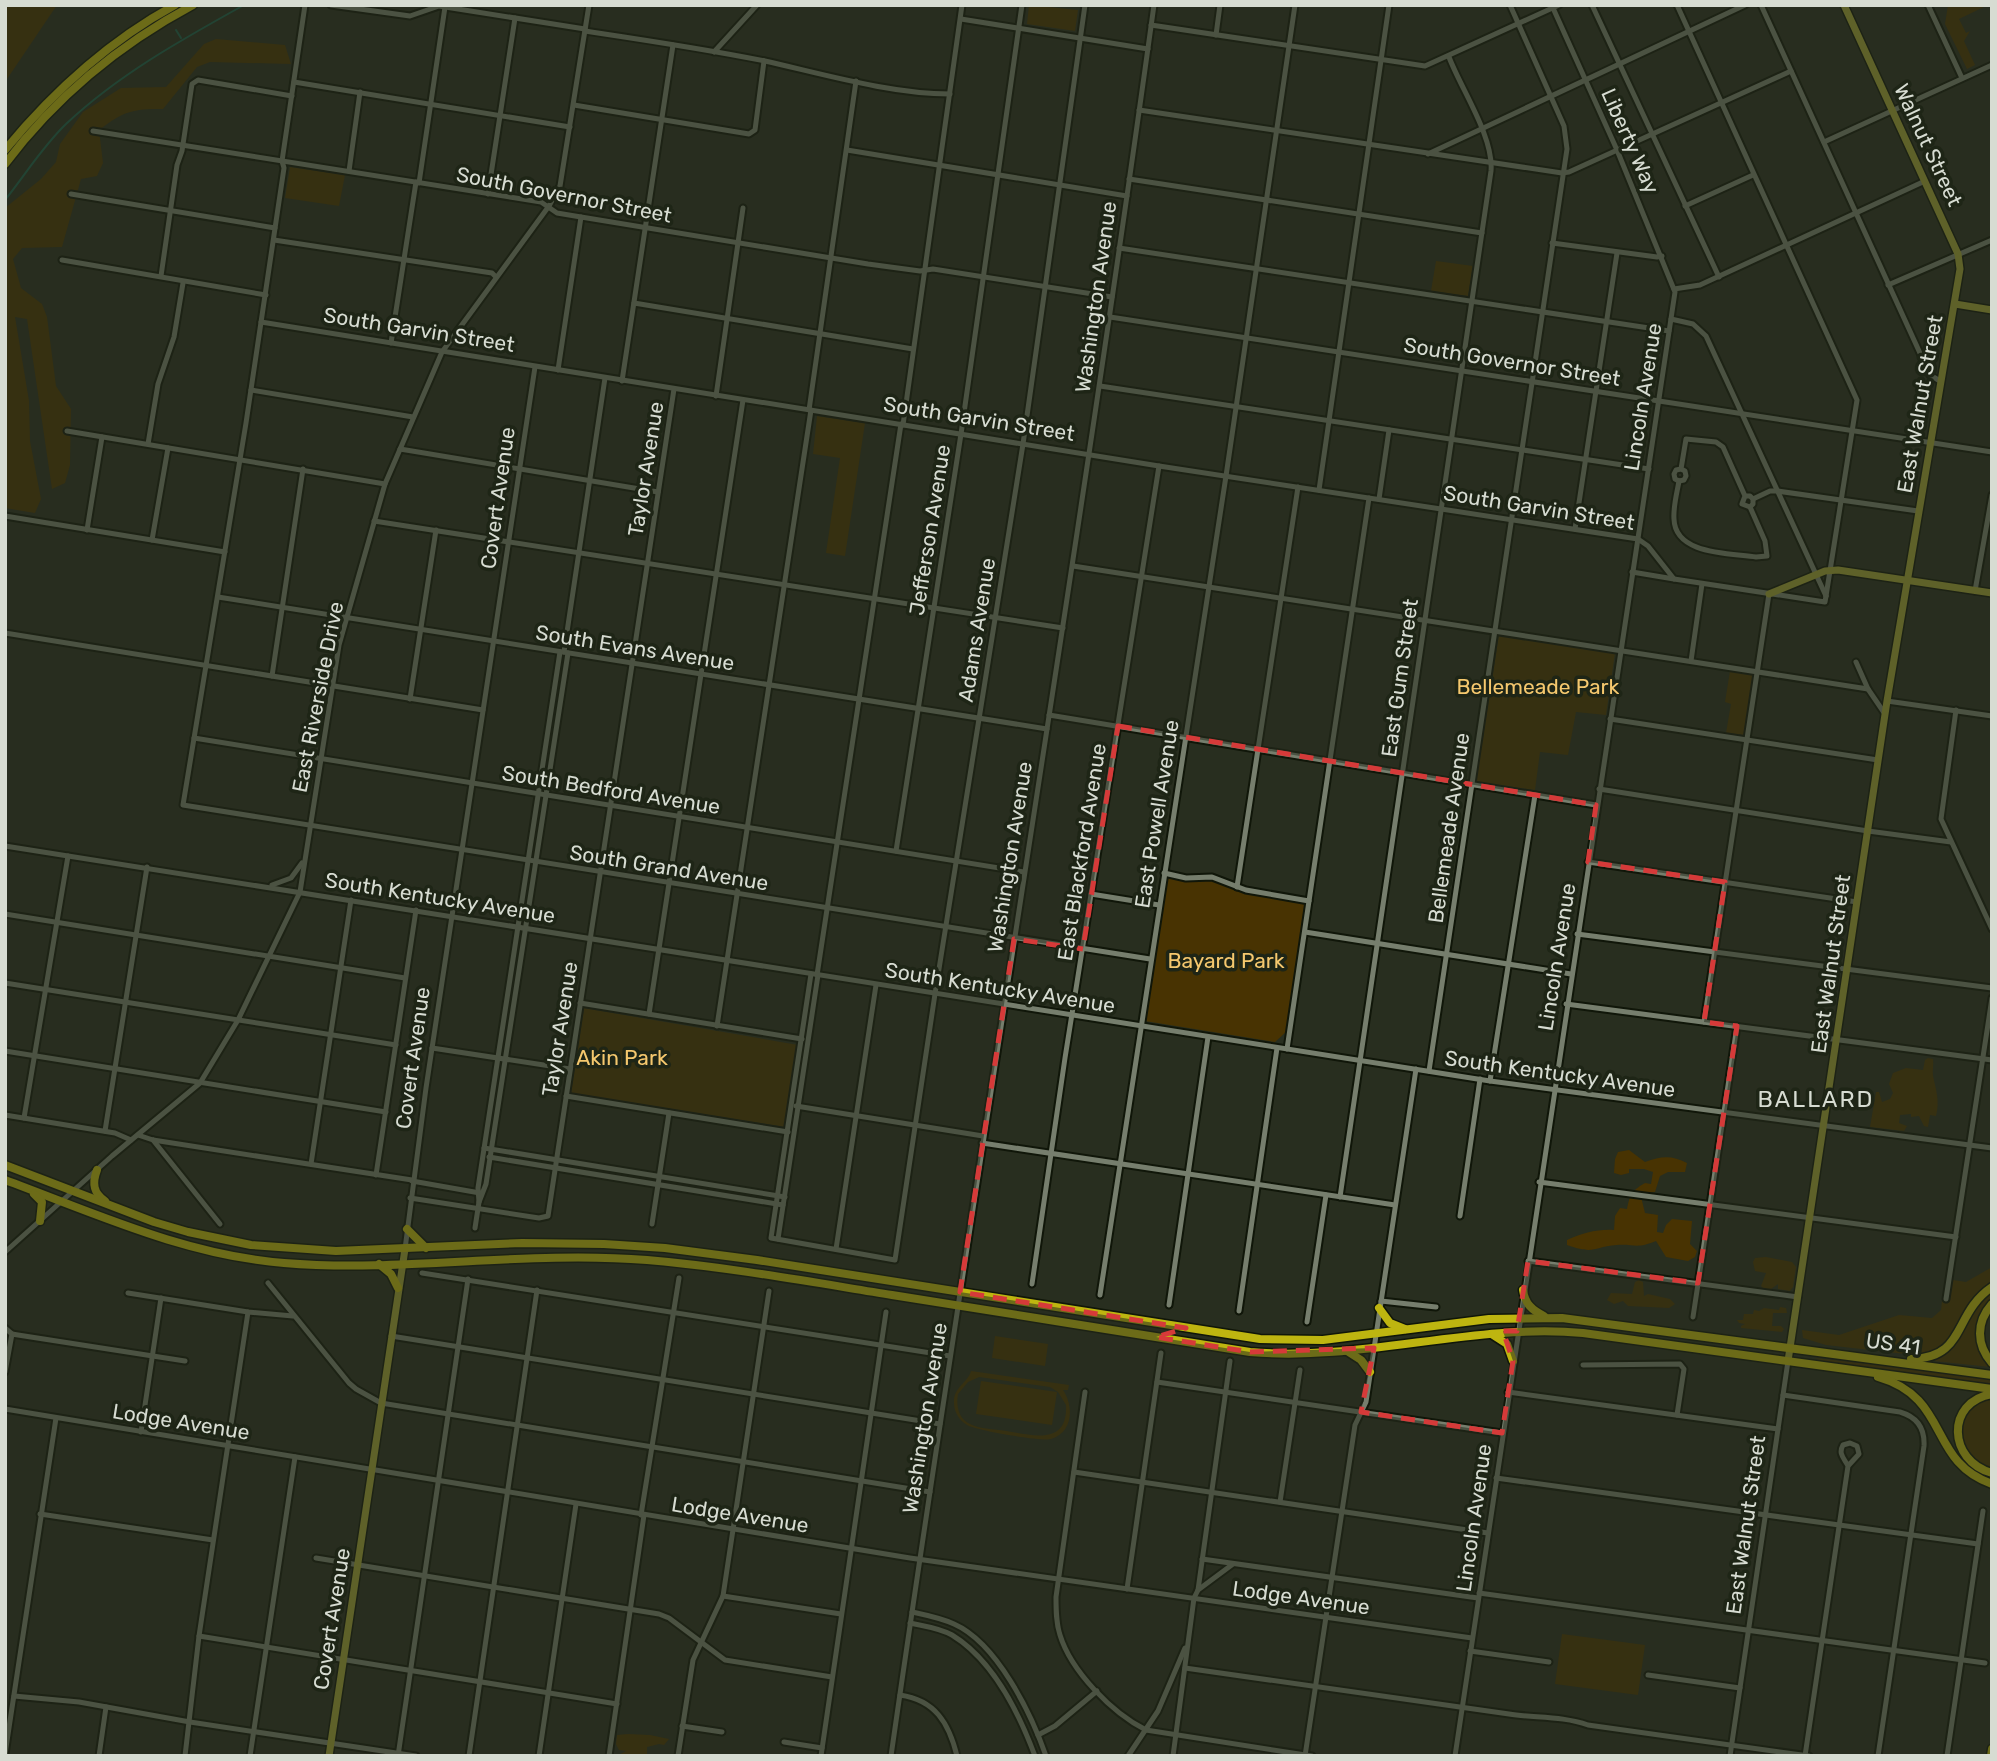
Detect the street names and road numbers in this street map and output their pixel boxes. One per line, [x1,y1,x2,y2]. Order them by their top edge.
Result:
street label: Walnut Street [1889,79,1968,210]
street label: Liberty Way [1596,84,1665,198]
street label: South Governor Street [454,161,674,228]
street label: Washington Avenue [1070,200,1121,394]
street label: South Garvin Street [322,302,516,357]
street label: East Walnut Street [1892,313,1947,495]
street label: Lincoln Avenue [1618,321,1667,473]
street label: South Governor Street [1402,332,1622,391]
street label: South Garvin Street [882,391,1076,446]
street label: Taylor Avenue [623,400,668,538]
street label: Covert Avenue [475,425,520,570]
street label: Jefferson Avenue [904,443,955,617]
street label: South Garvin Street [1442,480,1636,535]
street label: Adams Avenue [953,556,1000,704]
street label: East Gum Street [1376,597,1423,759]
street label: East Riverside Drive [287,599,348,794]
street label: South Evans Avenue [534,619,736,676]
street label: East Powell Avenue [1129,718,1184,910]
street label: Bellemeade Avenue [1423,731,1474,925]
street label: East Blackford Avenue [1052,741,1111,962]
street label: South Bedford Avenue [500,760,722,819]
street label: Washington Avenue [982,760,1037,954]
street label: South Grand Avenue [568,839,770,896]
street label: South Kentucky Avenue [323,867,557,928]
street label: East Walnut Street [1806,873,1855,1055]
street label: Lincoln Avenue [1532,881,1581,1033]
street label: South Kentucky Avenue [883,957,1117,1018]
street label: Taylor Avenue [537,960,582,1098]
street label: Covert Avenue [390,985,435,1130]
street label: South Kentucky Avenue [1443,1045,1677,1102]
street label: Washington Avenue [897,1321,952,1515]
street label: US 41 [1864,1327,1922,1360]
street label: Lodge Avenue [111,1398,251,1445]
street label: East Walnut Street [1721,1434,1770,1616]
street label: Lincoln Avenue [1451,1442,1496,1594]
street label: Lodge Avenue [670,1491,810,1538]
street label: Covert Avenue [308,1546,355,1691]
street label: Lodge Avenue [1231,1575,1371,1620]

